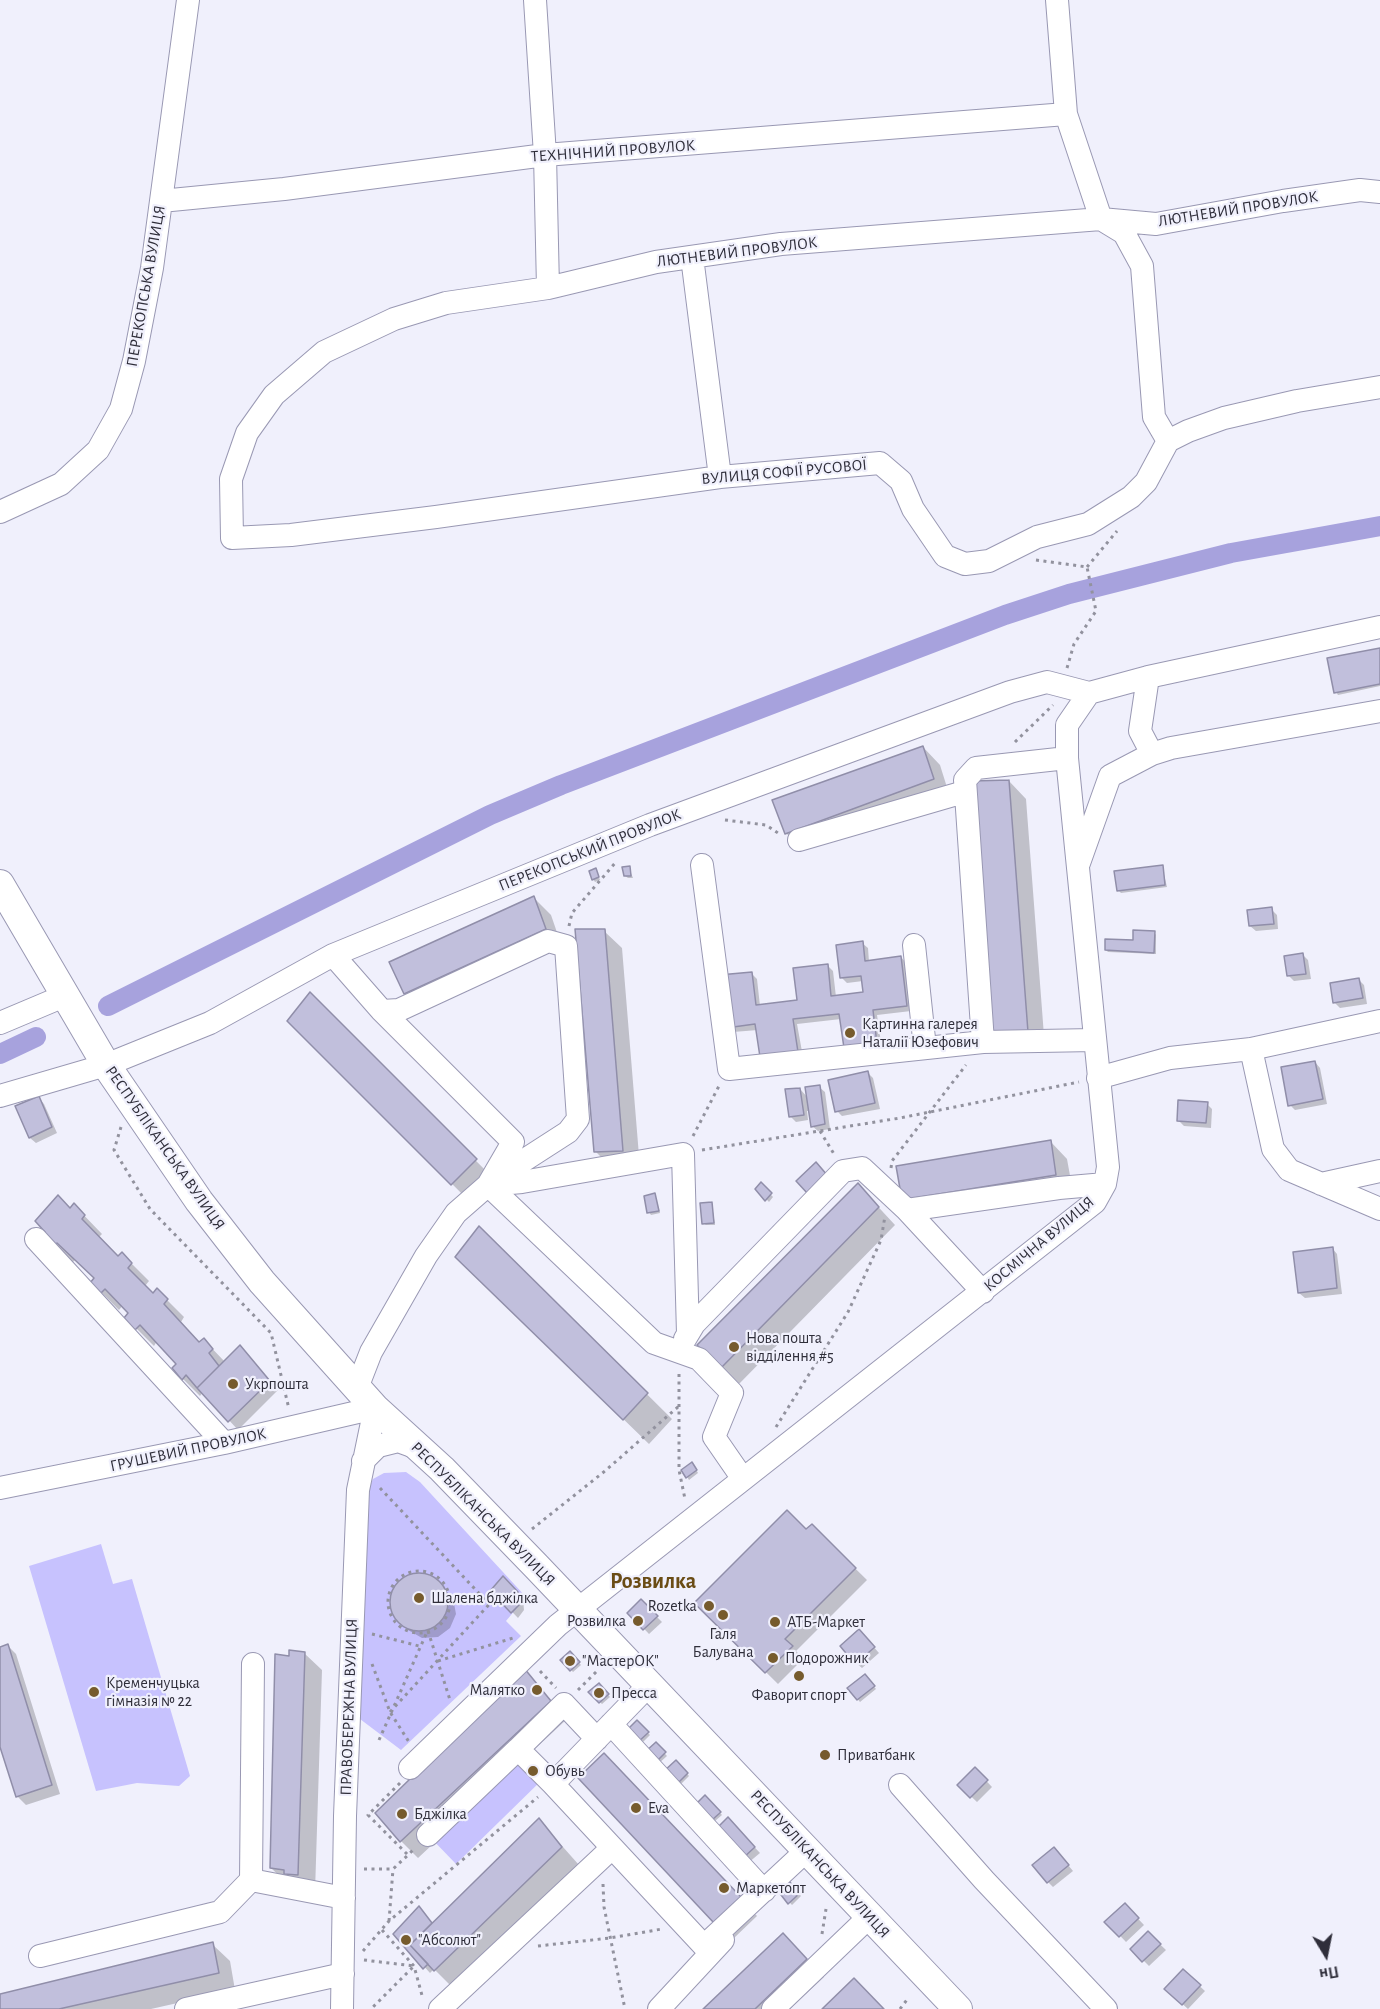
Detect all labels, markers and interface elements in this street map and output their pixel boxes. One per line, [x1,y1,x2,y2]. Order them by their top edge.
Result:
street label: ТЕХНІЧНИЙ ПРОВУЛОК [530,136,696,166]
street label: ЛЮТНЕВИЙ ПРОВУЛОК [1157,187,1319,231]
street label: ПЕРЕКОПСЬКА ВУЛИЦЯ [122,204,170,368]
street label: ЛЮТНЕВИЙ ПРОВУЛОК [656,233,818,271]
street label: ВУЛИЦЯ СОФІЇ РУСОВОЇ [701,455,867,489]
street label: ПЕРЕКОПСЬКИЙ ПРОВУЛОК [496,805,684,895]
place label: Картинна галерея Наталії Юзефович [862,1014,979,1052]
marker: Картинна галерея Наталії Юзефович [843,1026,857,1040]
street label: РЕСПУБЛІКАНСЬКА ВУЛИЦЯ [101,1062,229,1234]
street label: КОСМІЧНА ВУЛИЦЯ [980,1192,1098,1296]
place label: Нова пошта відділення #5 [746,1328,834,1366]
marker: Нова пошта відділення #5 [727,1340,741,1354]
place label: Укрпошта [245,1374,309,1394]
marker: Укрпошта [226,1377,240,1391]
street label: ГРУШЕВИЙ ПРОВУЛОК [108,1424,268,1476]
street label: РЕСПУБЛІКАНСЬКА ВУЛИЦЯ [407,1438,559,1590]
district label: Розвилка [610,1568,696,1594]
place label: Шалена бджілка [431,1588,538,1608]
marker: Шалена бджілка [412,1591,426,1605]
place label: Rozetka [648,1596,697,1616]
marker: Rozetka [702,1599,716,1613]
marker: Галя Балувана [716,1608,730,1622]
place label: Розвилка [567,1611,626,1631]
place label: АТБ-Маркет [787,1612,865,1632]
marker: Розвилка [631,1614,645,1628]
marker: АТБ-Маркет [768,1615,782,1629]
street label: ПРАВОБЕРЕЖНА ВУЛИЦЯ [336,1618,362,1796]
place label: Галя Балувана [693,1624,753,1662]
place label: Подорожник [785,1648,869,1668]
place label: "МастерОК" [582,1651,659,1671]
marker: Подорожник [766,1651,780,1665]
marker: "МастерОК" [563,1654,577,1668]
marker: Фаворит спорт [792,1669,806,1683]
place label: Кременчуцька гімназія № 22 [106,1673,200,1711]
place label: Малятко [470,1680,525,1700]
marker: Малятко [530,1683,544,1697]
place label: Пресса [611,1683,657,1703]
marker: Кременчуцька гімназія № 22 [87,1685,101,1699]
place label: Фаворит спорт [751,1685,847,1705]
marker: Пресса [592,1686,606,1700]
place label: Приватбанк [837,1745,915,1765]
marker: Приватбанк [818,1748,832,1762]
place label: Обувь [545,1761,584,1781]
marker: Обувь [526,1764,540,1778]
street label: РЕСПУБЛІКАНСЬКА ВУЛИЦЯ [746,1786,894,1942]
place label: Eva [648,1798,669,1818]
marker: Eva [629,1801,643,1815]
place label: Бджілка [414,1804,467,1824]
marker: Бджілка [395,1807,409,1821]
place label: Маркетопт [736,1878,806,1898]
marker: Маркетопт [717,1881,731,1895]
north arrow [1296,1925,1356,1985]
place label: "Абсолют" [418,1930,481,1950]
marker: "Абсолют" [399,1933,413,1947]
text: Пн [1318,1963,1340,1982]

